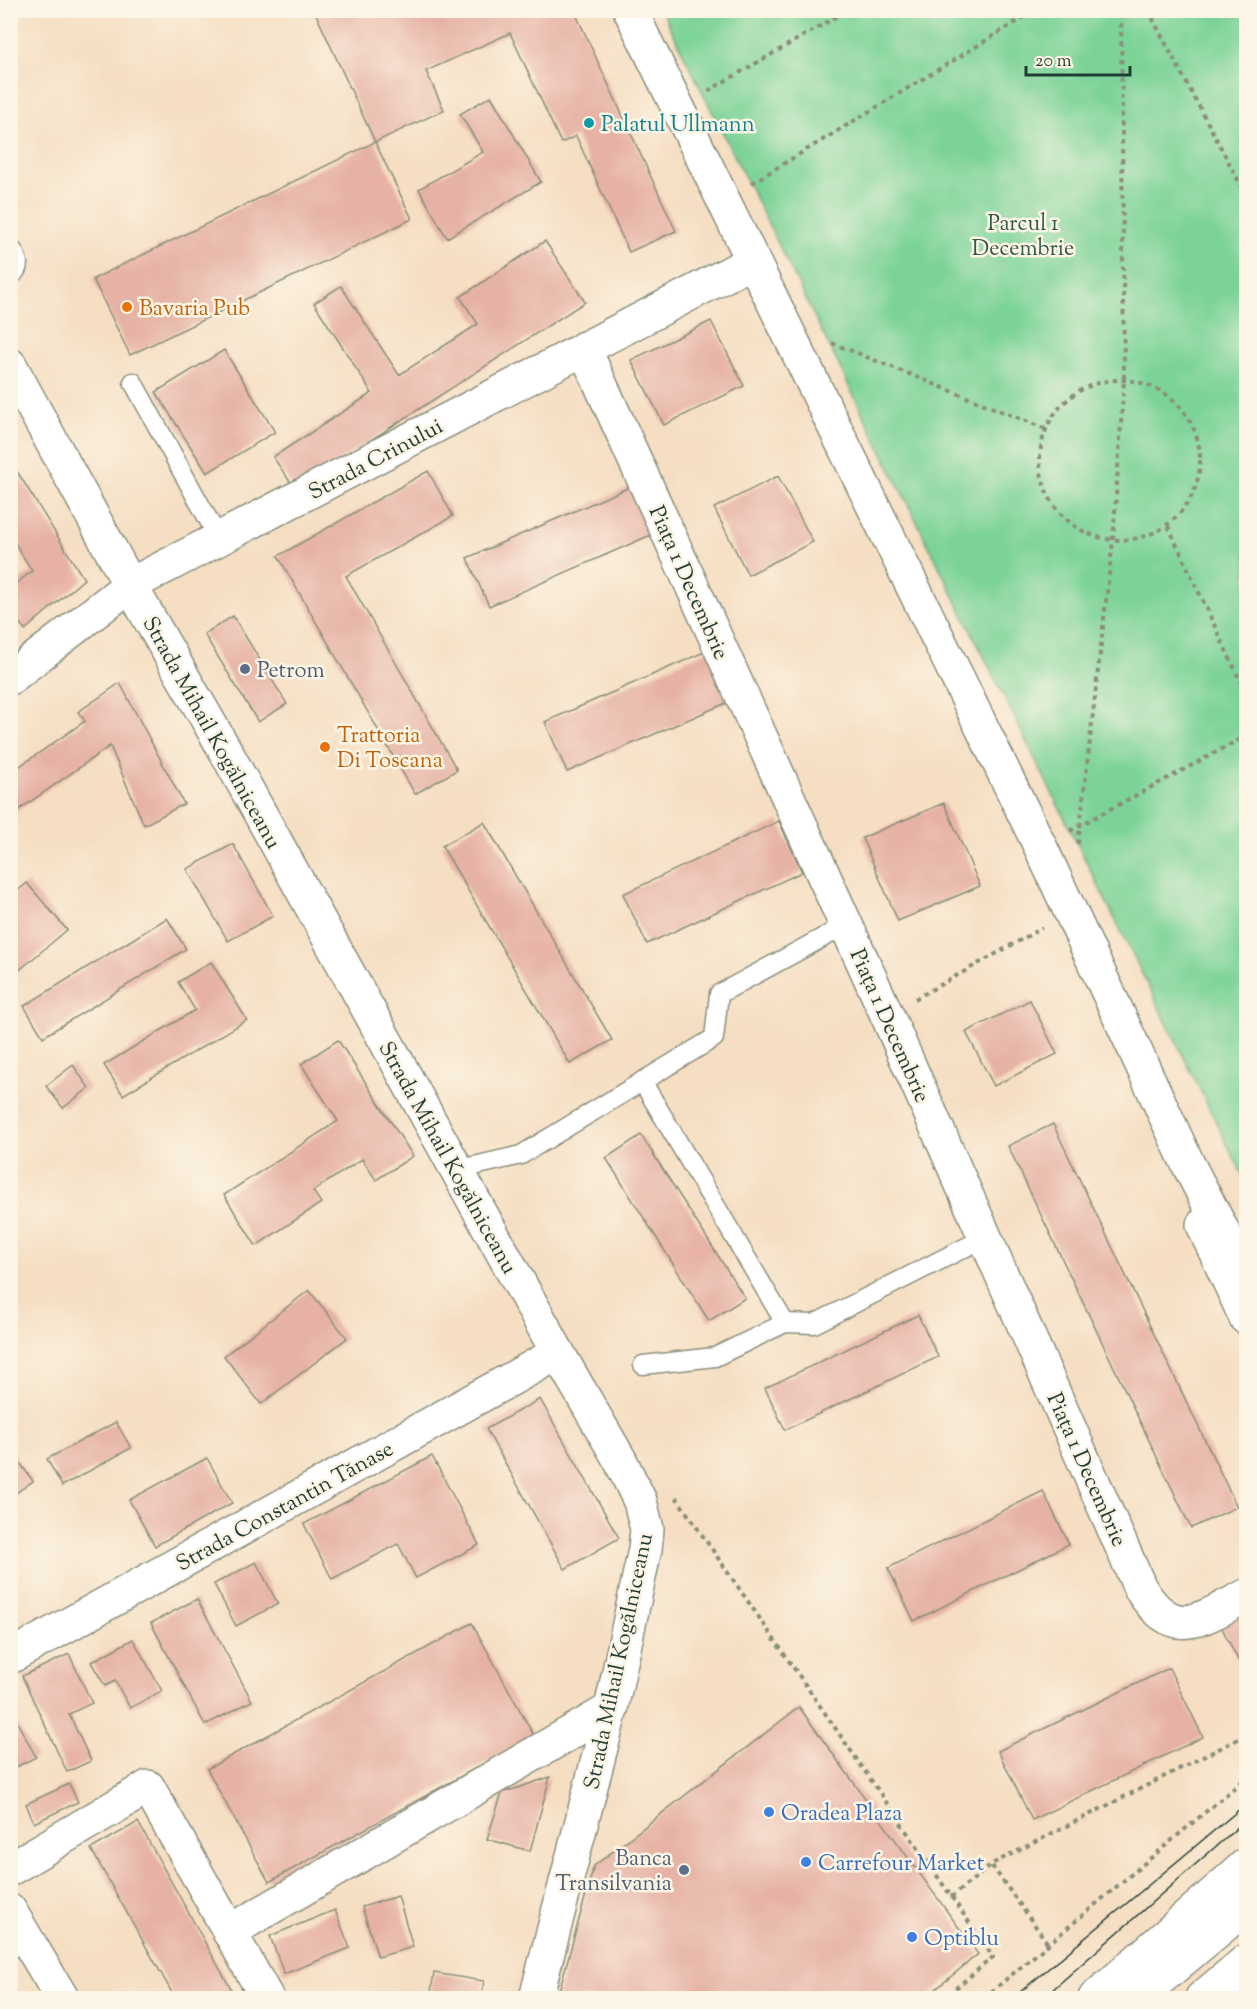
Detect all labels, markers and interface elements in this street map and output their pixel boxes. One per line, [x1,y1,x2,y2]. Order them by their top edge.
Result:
scale bar [1026,39,1130,77]
text: 20 m [1035,49,1072,75]
place label: Palatul Ullmann [601,110,755,142]
marker: Palatul Ullmann [582,116,596,130]
park label: Parcul 1 Decembrie [972,209,1074,266]
place label: Bavaria Pub [139,294,250,326]
marker: Bavaria Pub [120,300,134,314]
street label: Strada Crinului [303,412,449,510]
street label: Piața 1 Decembrie [639,501,735,665]
street label: Strada Mihail Kogălniceanu [133,611,288,856]
place label: Petrom [257,656,325,688]
marker: Petrom [238,662,252,676]
place label: Trattoria Di Toscana [337,721,443,778]
marker: Trattoria Di Toscana [318,740,332,754]
street label: Piața 1 Decembrie [840,944,936,1108]
street label: Strada Mihail Kogălniceanu [369,1036,524,1281]
street label: Piața 1 Decembrie [1037,1388,1133,1552]
street label: Strada Constantin Tănase [171,1434,400,1581]
street label: Strada Mihail Kogălniceanu [577,1530,663,1793]
place label: Oradea Plaza [781,1799,902,1831]
marker: Oradea Plaza [762,1805,776,1819]
place label: Banca Transilvania [555,1844,672,1901]
place label: Carrefour Market [818,1849,985,1881]
marker: Carrefour Market [799,1855,813,1869]
marker: Banca Transilvania [677,1863,691,1877]
place label: Optiblu [924,1924,999,1956]
marker: Optiblu [905,1930,919,1944]

